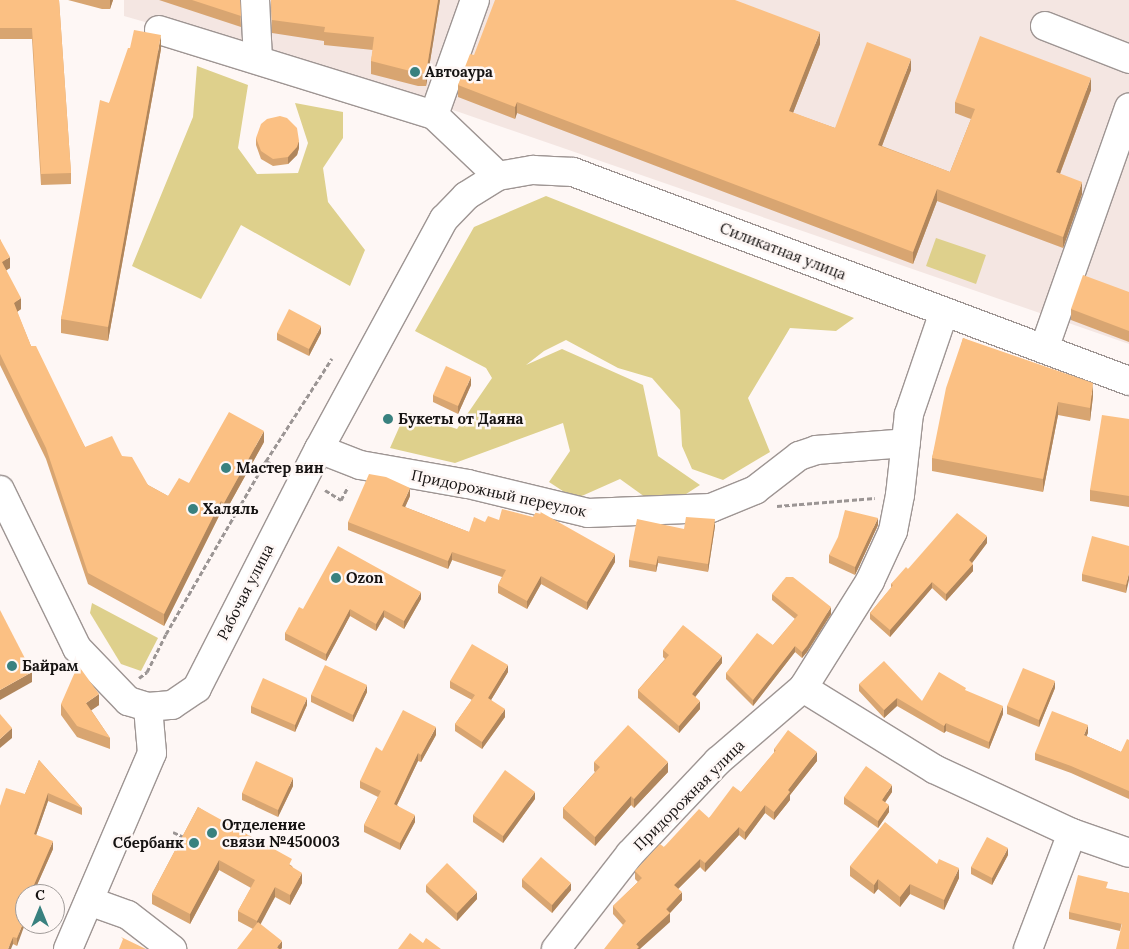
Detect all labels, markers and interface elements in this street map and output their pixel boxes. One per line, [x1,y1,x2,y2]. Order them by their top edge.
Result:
place label: Автоаура [425,63,493,81]
marker: Автоаура [409,66,421,78]
street label: Силикатная улица [717,219,849,283]
place label: Букеты от Даяна [398,410,523,428]
marker: Букеты от Даяна [382,413,394,425]
place label: Мастер вин [236,459,324,477]
marker: Мастер вин [220,462,232,474]
street label: Придорожный переулок [410,466,588,520]
place label: Халяль [203,500,259,518]
marker: Халяль [187,503,199,515]
street label: Рабочая улица [213,541,277,643]
place label: Ozon [346,569,383,587]
marker: Ozon [330,572,342,584]
place label: Байрам [22,657,79,675]
marker: Байрам [6,660,18,672]
street label: Придорожная улица [630,736,748,854]
place label: Отделение связи №450003 [222,815,340,850]
marker: Отделение связи №450003 [206,827,218,839]
place label: Сбербанк [113,834,184,852]
marker: Сбербанк [188,837,200,849]
north arrow [15,884,65,934]
text: С [35,886,45,904]

